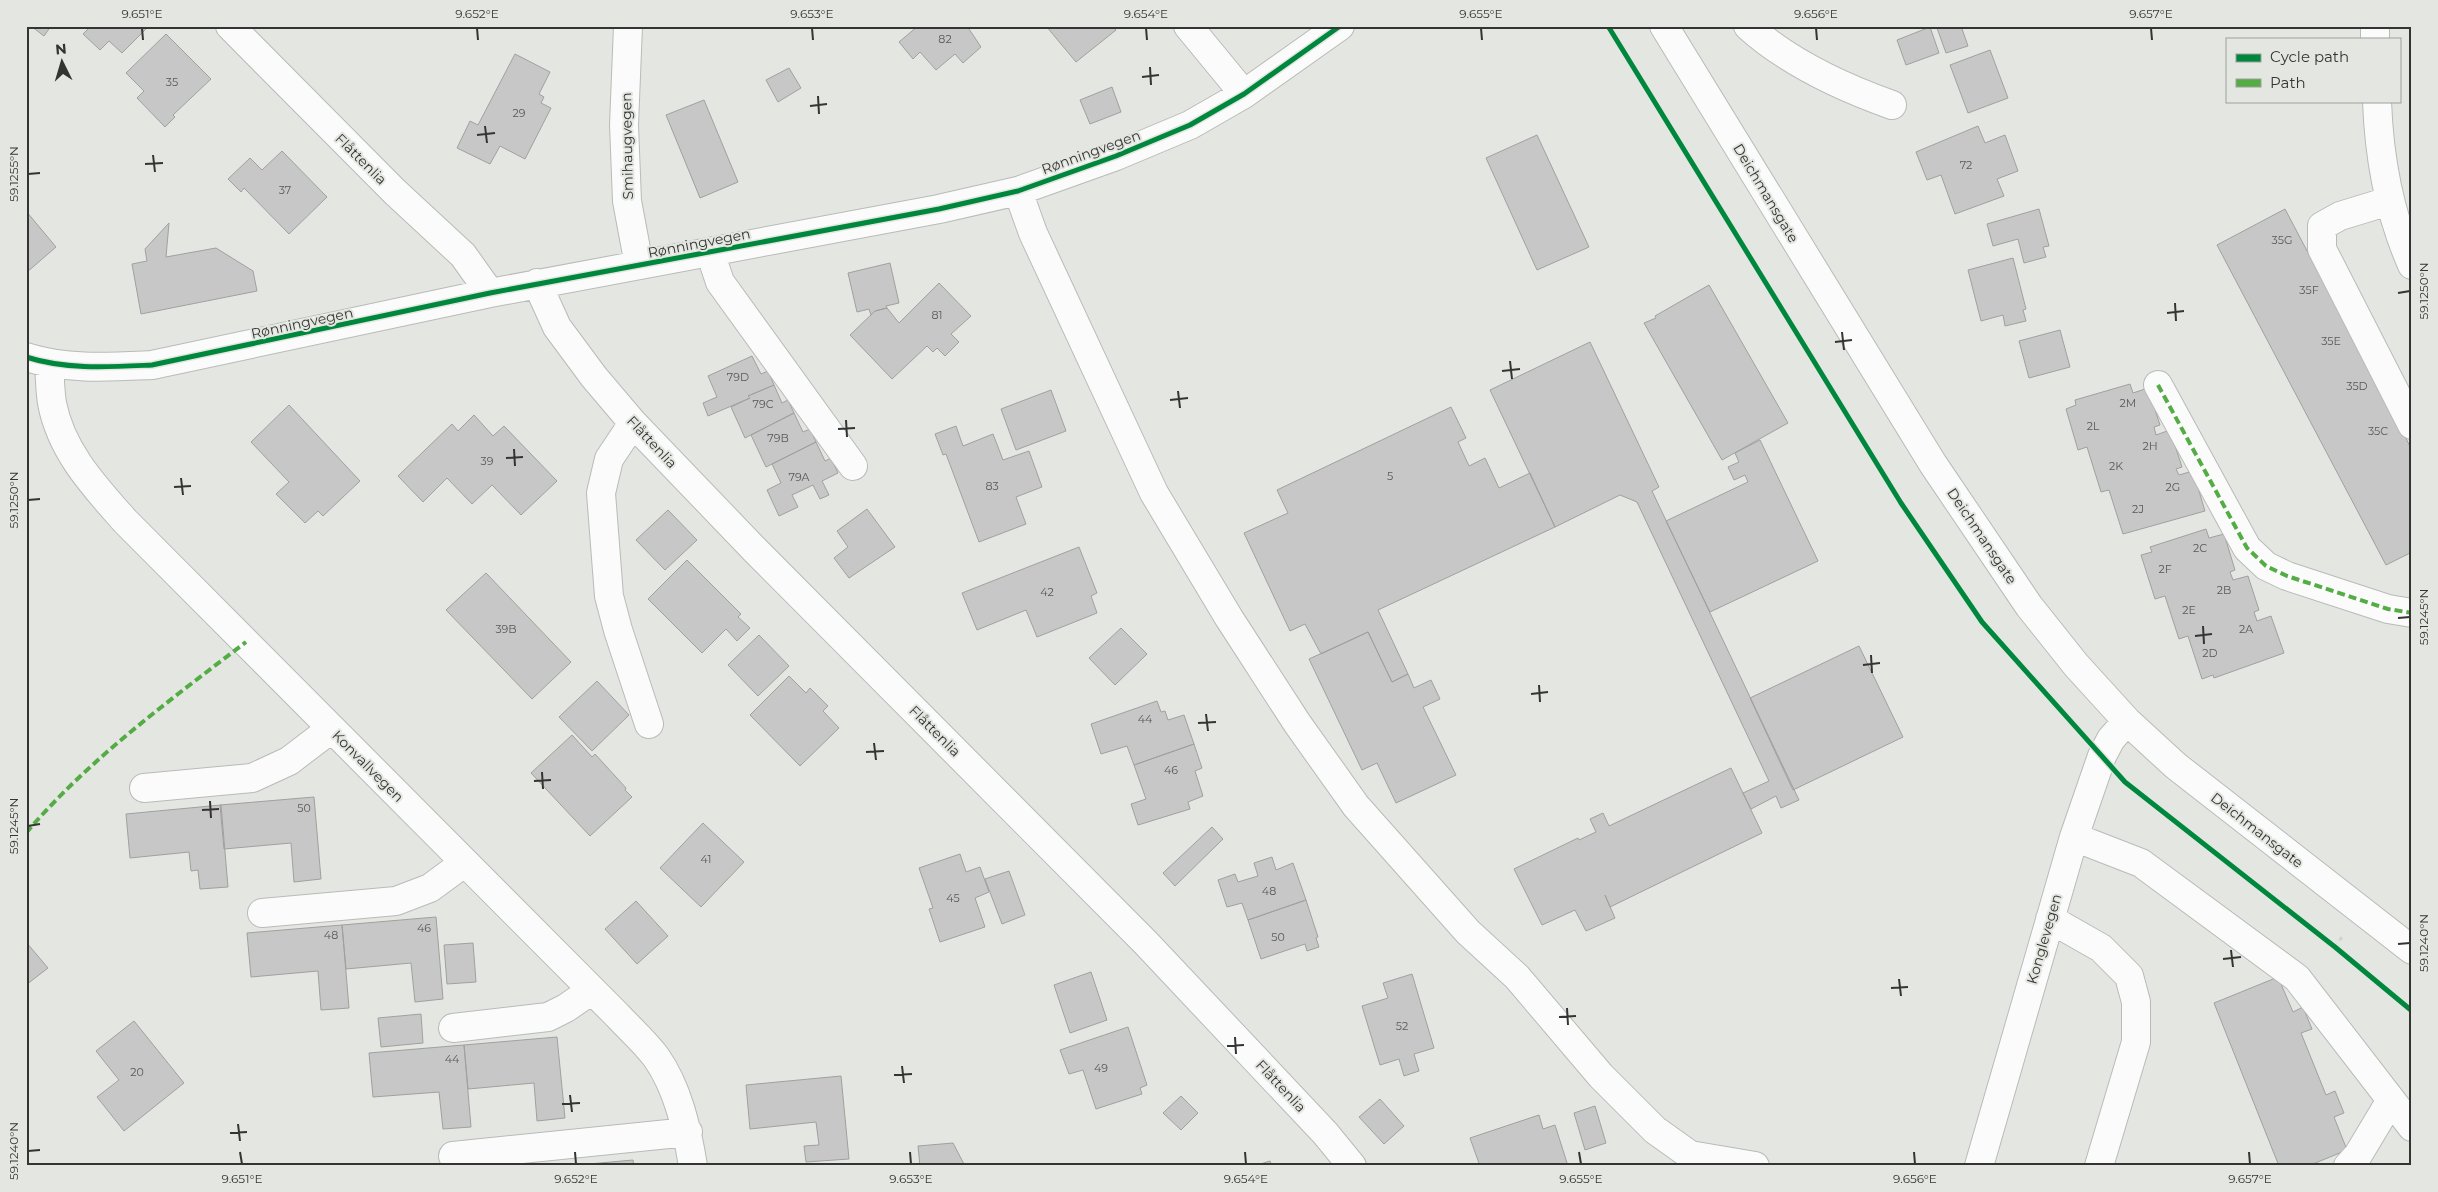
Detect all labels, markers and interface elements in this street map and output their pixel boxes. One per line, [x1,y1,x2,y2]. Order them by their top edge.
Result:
text: 9.651°E [121,6,163,21]
text: 9.652°E [455,6,499,21]
text: 9.653°E [790,6,834,21]
text: 9.654°E [1124,6,1168,21]
text: 9.655°E [1459,6,1503,21]
text: 9.656°E [1794,6,1838,21]
text: 9.657°E [2129,6,2173,21]
house number: 82 [938,32,952,46]
north arrow [38,38,88,88]
legend [2226,38,2400,102]
text: N [54,40,67,59]
text: Cycle path [2270,47,2349,66]
text: Path [2270,73,2306,92]
house number: 35 [166,75,178,89]
street label: Smihaugvegen [617,92,637,200]
house number: 29 [513,106,526,120]
street label: Rønningvegen [1039,126,1143,178]
street label: Flåttenlia [331,129,391,189]
street label: Deichmansgate [1729,140,1803,246]
text: 59.1255°N [6,146,21,202]
house number: 72 [1960,158,1972,172]
house number: 37 [279,183,291,197]
street label: Rønningvegen [646,224,752,262]
house number: 35G [2272,233,2292,247]
text: 59.1250°N [2416,262,2431,320]
house number: 35F [2299,283,2319,297]
street label: Rønningvegen [249,303,355,343]
house number: 81 [932,308,943,322]
house number: 35E [2321,334,2341,348]
house number: 79D [727,370,749,384]
house number: 35D [2346,379,2368,393]
house number: 2M [2120,396,2136,410]
house number: 79C [753,397,774,411]
street label: Flåttenlia [623,412,681,472]
house number: 2L [2087,419,2100,433]
house number: 35C [2368,424,2388,438]
house number: 79B [767,431,789,445]
house number: 2H [2142,439,2158,453]
house number: 39 [481,454,494,468]
house number: 2K [2109,459,2123,473]
house number: 5 [1387,469,1393,483]
house number: 79A [789,470,810,484]
text: 59.1250°N [6,471,21,529]
house number: 83 [985,479,999,493]
house number: 2G [2166,480,2180,494]
street label: Deichmansgate [1943,484,2021,588]
house number: 2J [2132,502,2144,516]
house number: 2C [2193,541,2207,555]
house number: 2F [2158,562,2172,576]
house number: 2B [2217,583,2231,597]
house number: 42 [1040,585,1054,599]
text: 59.1245°N [2416,589,2431,645]
house number: 2E [2182,603,2196,617]
house number: 39B [495,622,517,636]
house number: 2A [2239,622,2253,636]
house number: 2D [2202,646,2218,660]
street label: Flåttenlia [905,701,965,761]
house number: 44 [1138,712,1153,726]
street label: Konvallvegen [328,726,408,806]
house number: 46 [1164,763,1178,777]
street label: Deichmansgate [2207,788,2307,872]
text: 59.1245°N [6,798,21,854]
house number: 50 [297,801,311,815]
house number: 41 [701,852,711,866]
house number: 48 [1262,884,1276,898]
house number: 45 [946,891,960,905]
street label: Konglevegen [2023,892,2065,986]
text: 59.1240°N [2416,914,2431,972]
house number: 46 [417,921,431,935]
house number: 48 [324,928,338,942]
house number: 50 [1271,930,1285,944]
house number: 52 [1396,1019,1408,1033]
house number: 44 [445,1052,460,1066]
street label: Flåttenlia [1252,1056,1310,1116]
house number: 49 [1094,1061,1108,1075]
house number: 20 [130,1065,144,1079]
text: 59.1240°N [6,1122,21,1180]
text: 9.651°E [221,1171,263,1186]
text: 9.652°E [554,1171,598,1186]
text: 9.653°E [889,1171,933,1186]
text: 9.654°E [1224,1171,1268,1186]
text: 9.655°E [1559,1171,1603,1186]
text: 9.656°E [1893,1171,1937,1186]
text: 9.657°E [2228,1171,2272,1186]

